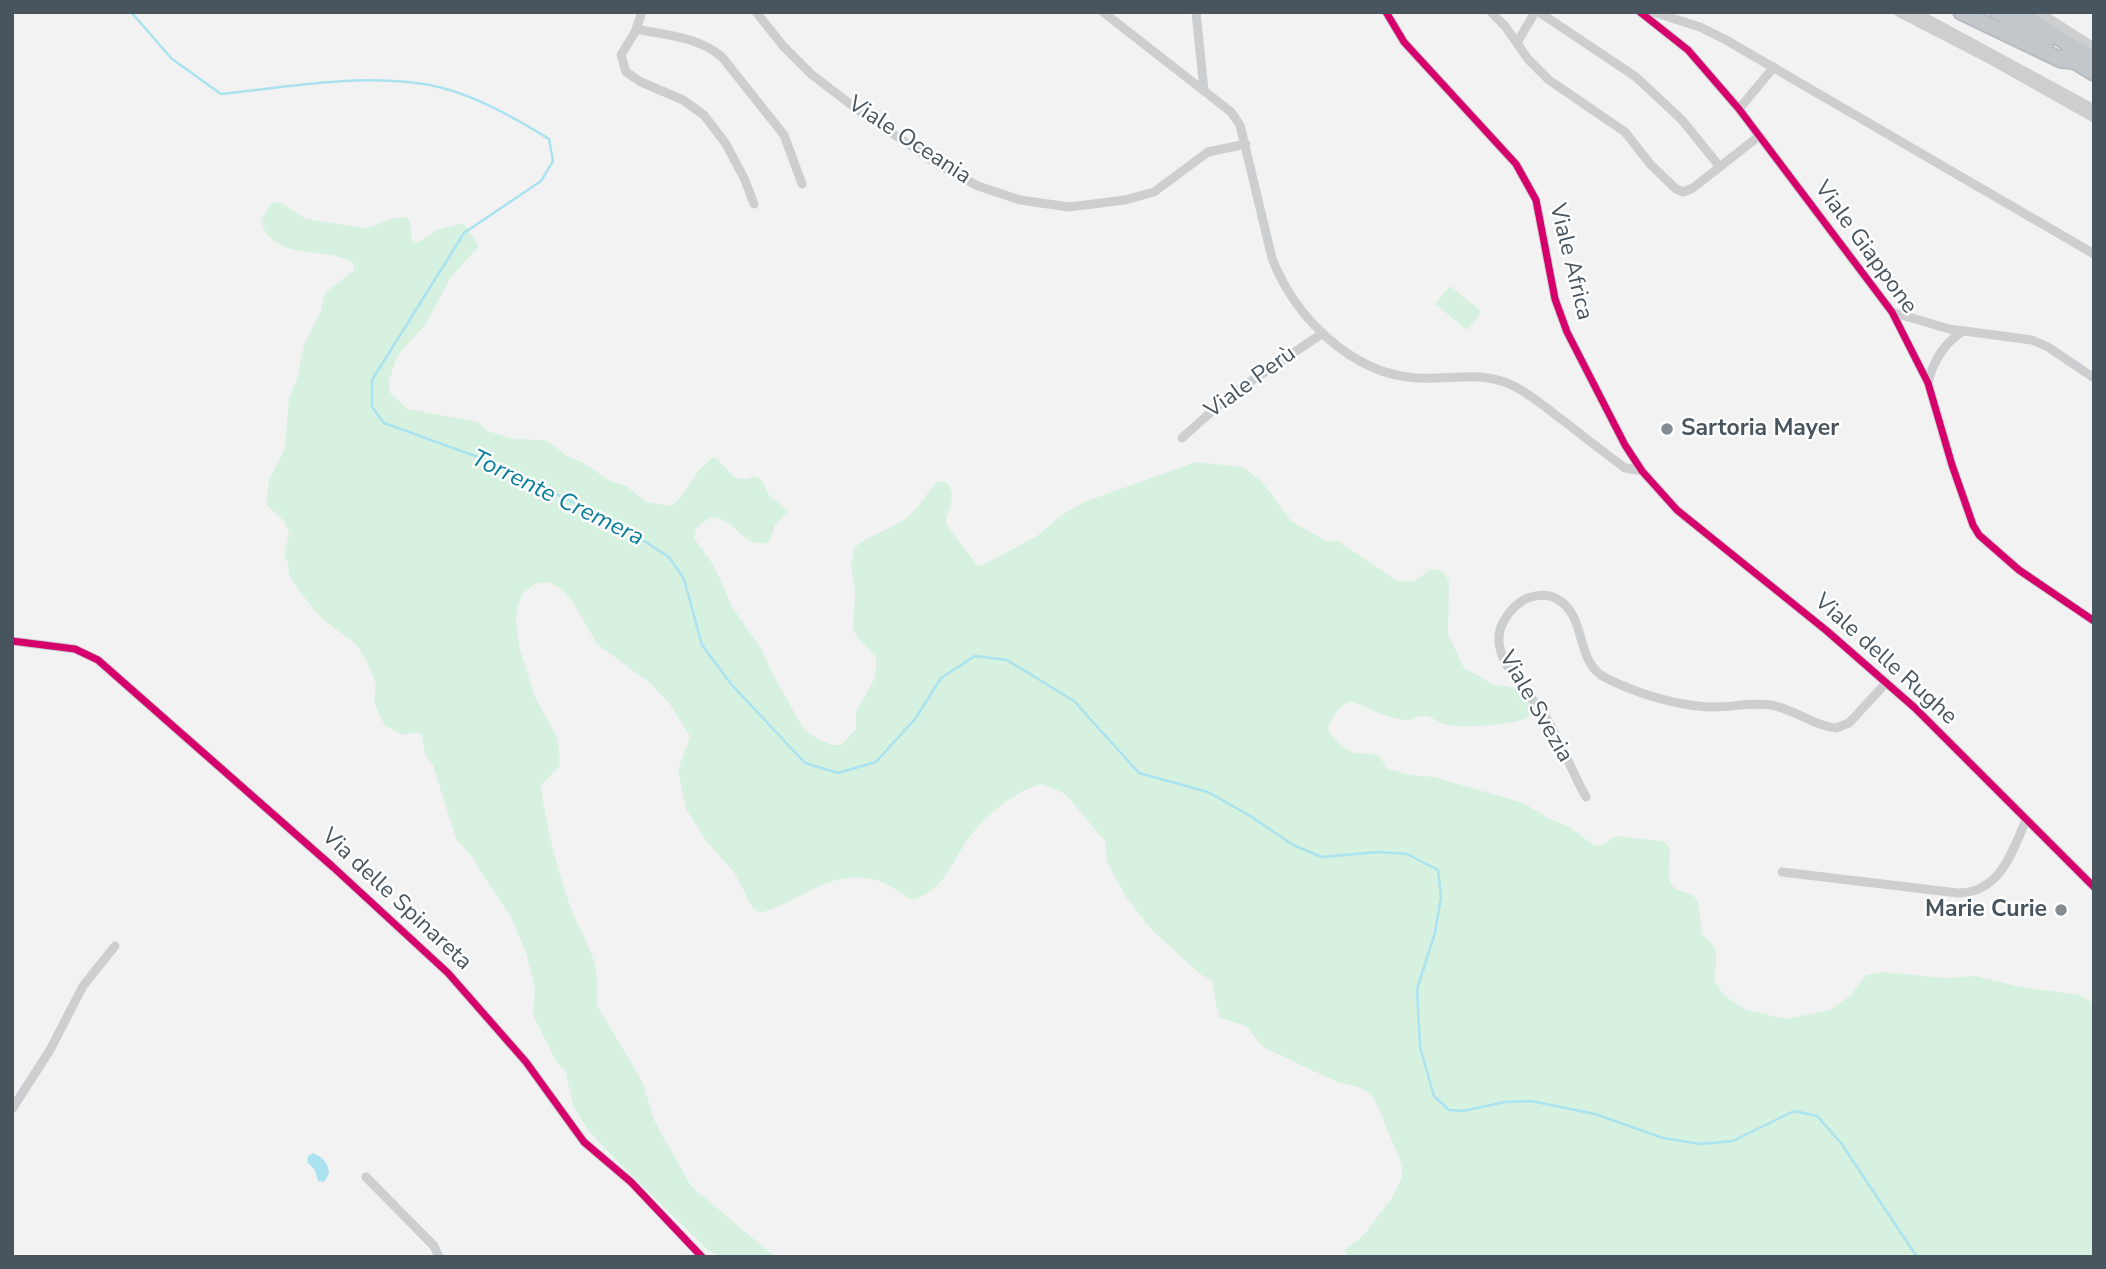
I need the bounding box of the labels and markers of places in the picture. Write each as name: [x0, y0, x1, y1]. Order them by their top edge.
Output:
place label: Sartoria Mayer: [1681, 415, 1839, 443]
marker: Sartoria Mayer: [1659, 421, 1675, 437]
place label: Marie Curie: [1925, 896, 2047, 924]
marker: Marie Curie: [2053, 902, 2069, 918]

